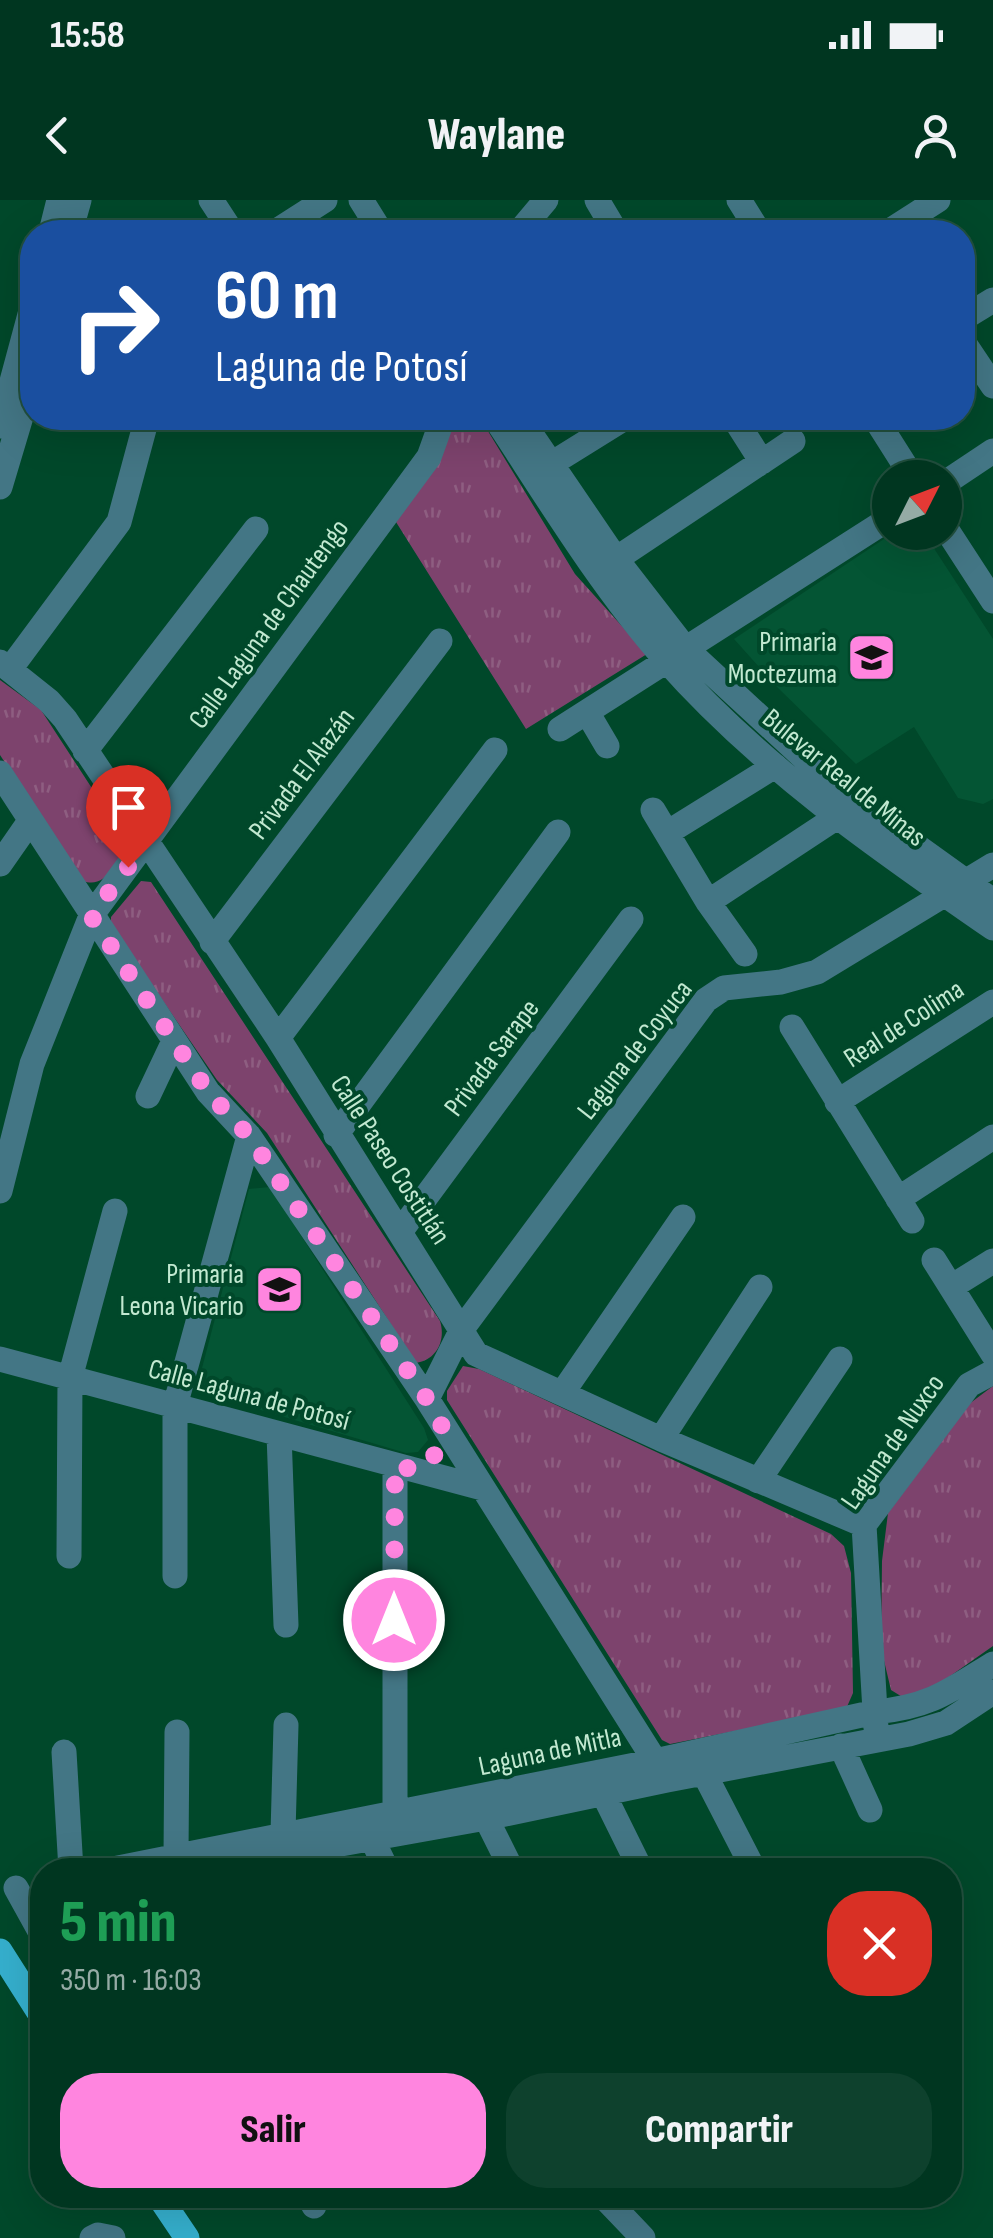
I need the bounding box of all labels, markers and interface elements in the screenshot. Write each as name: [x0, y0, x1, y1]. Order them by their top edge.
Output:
text: 15:58: [50, 13, 125, 58]
icon: back: [30, 108, 85, 163]
text: Waylane: [428, 108, 565, 163]
icon: person: [908, 108, 963, 163]
text: 60 m: [215, 255, 339, 339]
icon: right: [50, 260, 180, 390]
text: Laguna de Potosí: [215, 340, 468, 395]
north arrow: [872, 460, 962, 550]
map controls: [872, 460, 962, 550]
street label: Calle Laguna de Chautengo: [182, 513, 356, 735]
place label: Primaria Moctezuma: [728, 626, 837, 691]
school or university icon: Primaria Moctezuma: [846, 632, 898, 684]
street label: Privada El Alazán: [242, 702, 362, 846]
street label: Bulevar Real de Minas: [756, 702, 932, 854]
pin: [86, 765, 171, 868]
icon: arrive: [101, 780, 156, 835]
street label: Real de Colima: [838, 973, 970, 1075]
street label: Laguna de Coyuca: [570, 974, 700, 1126]
street label: Privada Sarape: [438, 993, 546, 1123]
street label: Calle Paseo Costitlán: [323, 1069, 457, 1251]
place label: Primaria Leona Vicario: [120, 1258, 244, 1323]
school or university icon: Primaria Leona Vicario: [253, 1264, 305, 1316]
street label: Calle Laguna de Potosí: [145, 1352, 354, 1438]
street label: Laguna de Nuxco: [834, 1368, 952, 1516]
position arrow: [342, 1568, 446, 1672]
street label: Laguna de Mitla: [476, 1721, 624, 1783]
text: 5 min: [60, 1887, 177, 1959]
button: close: [827, 1891, 932, 1996]
text: 350 m · 16:03: [60, 1961, 202, 2000]
button: Salir: [60, 2073, 486, 2188]
button: Compartir: [506, 2073, 932, 2188]

